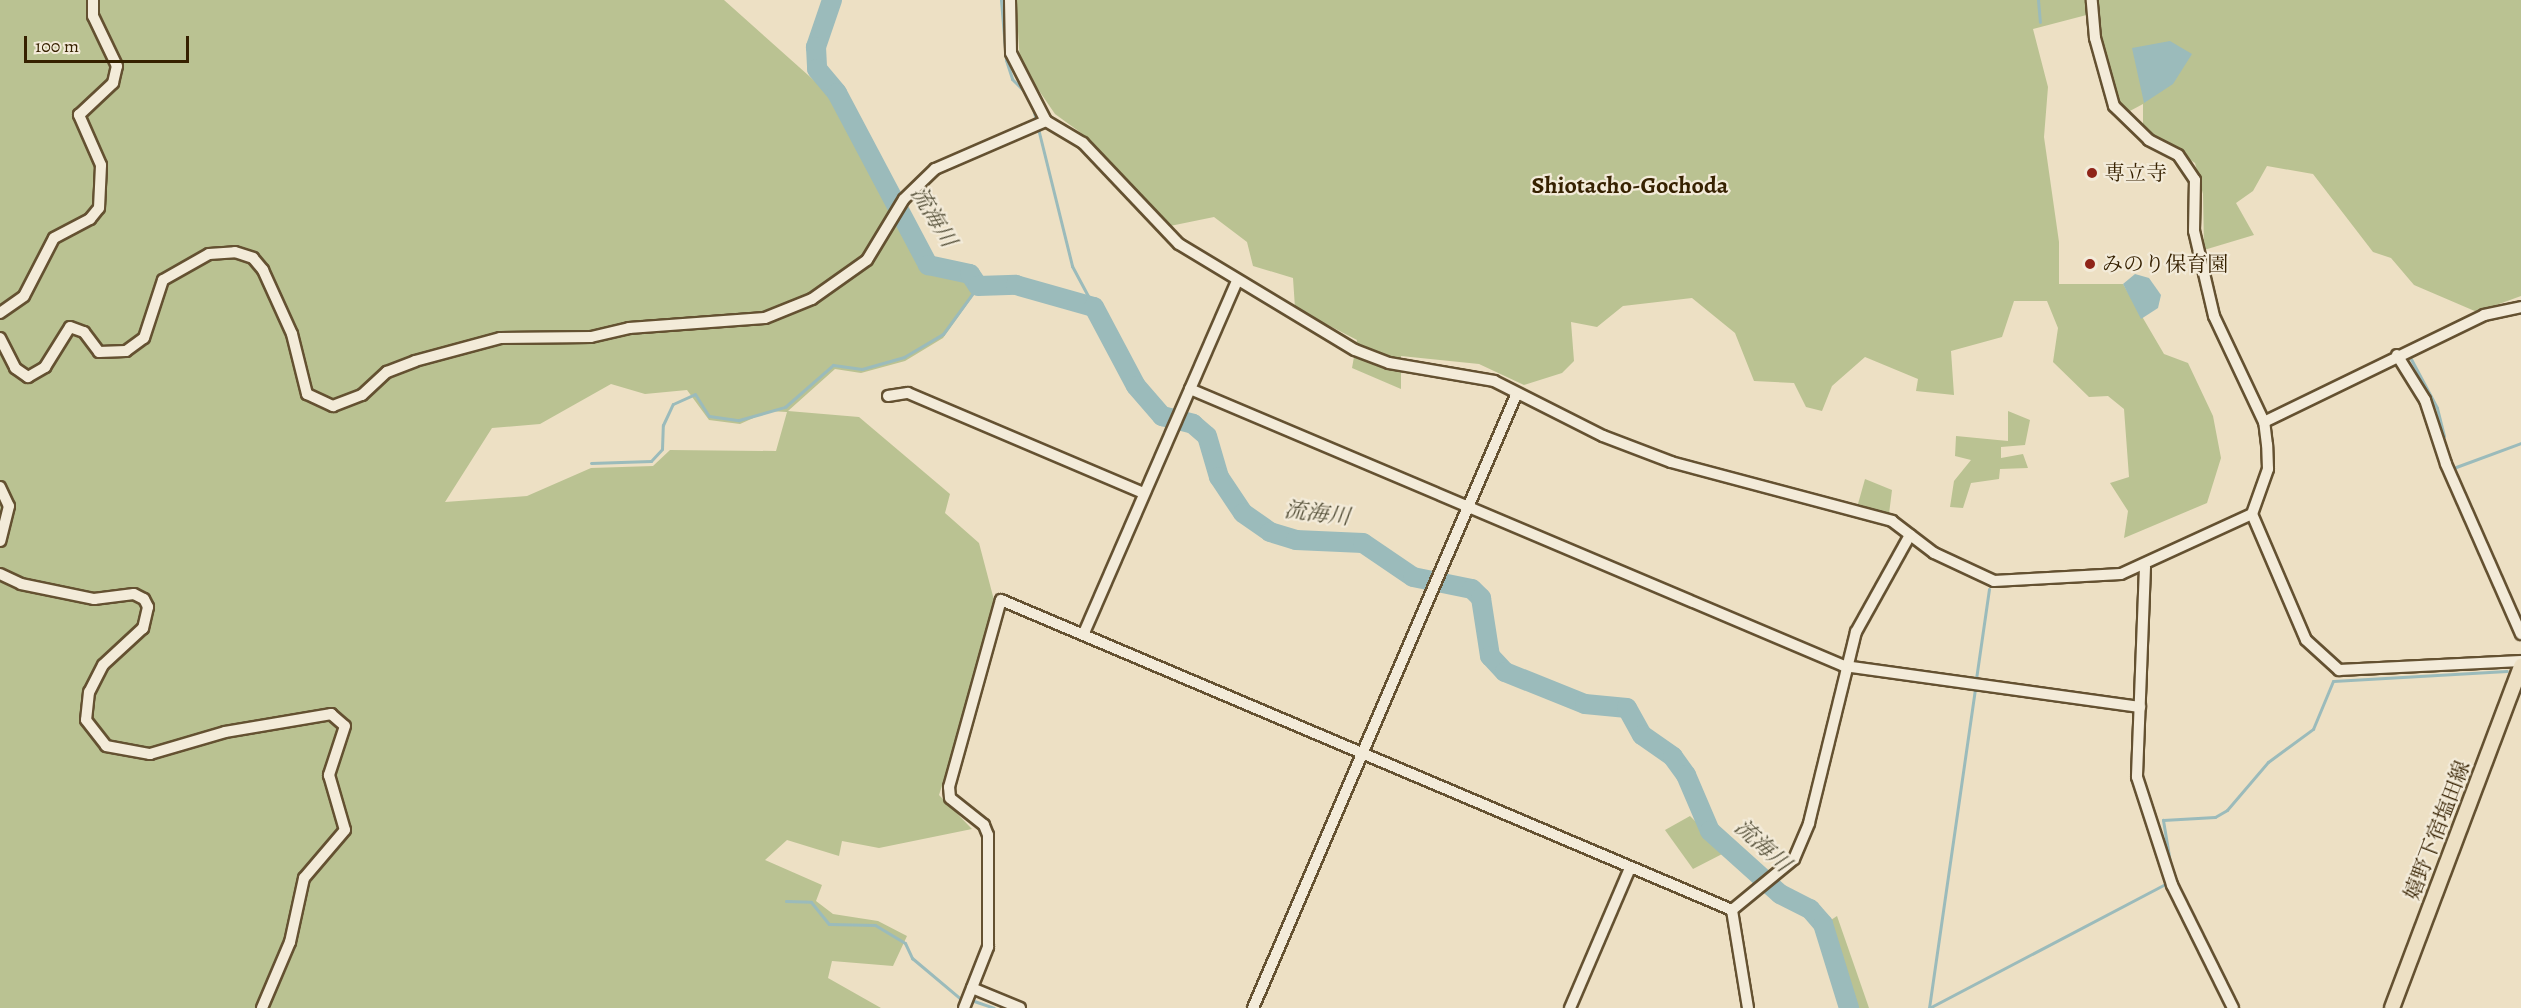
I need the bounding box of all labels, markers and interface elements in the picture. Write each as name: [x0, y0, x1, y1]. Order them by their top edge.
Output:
scale bar: [27, 24, 192, 62]
text: 100 m: [35, 34, 79, 58]
place label: 専立寺: [2104, 160, 2167, 186]
marker: 専立寺: [2085, 166, 2099, 180]
district label: Shiotacho-Gochoda: [1532, 172, 1728, 200]
water label: 流海川: [905, 182, 961, 252]
place label: みのり保育園: [2102, 251, 2228, 277]
marker: みのり保育園: [2083, 257, 2097, 271]
water label: 流海川: [1283, 497, 1351, 531]
street label: 嬉野下宿塩田線: [2399, 757, 2475, 903]
water label: 流海川: [1729, 814, 1795, 878]

